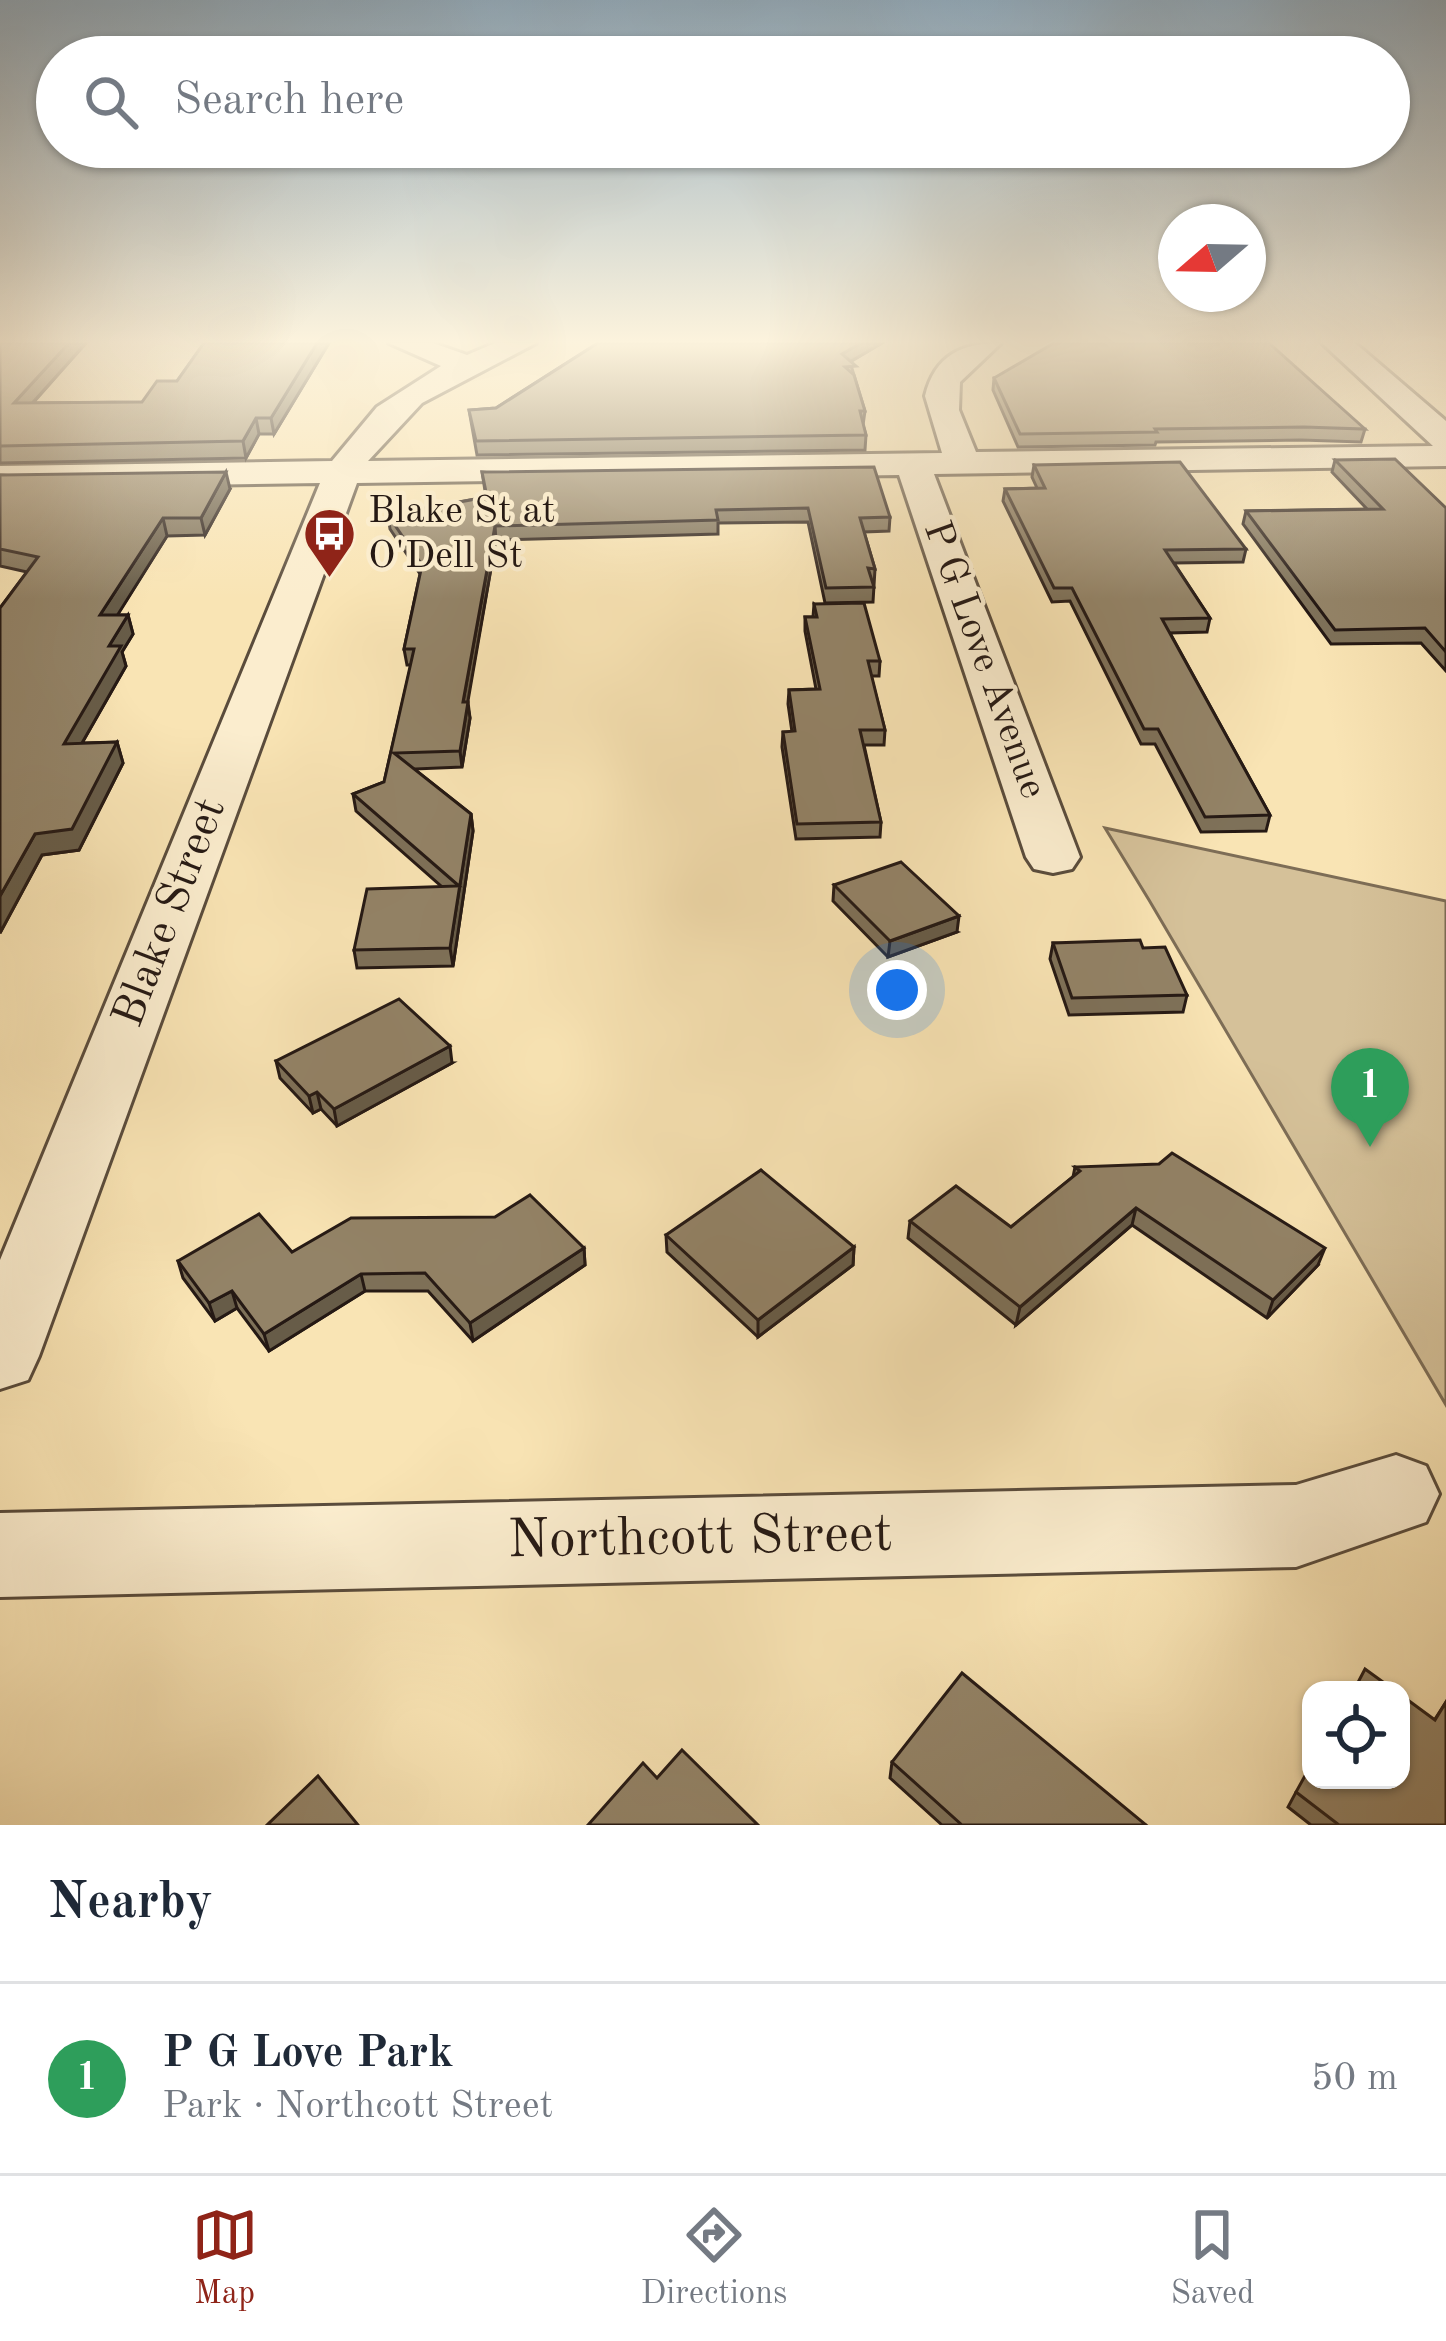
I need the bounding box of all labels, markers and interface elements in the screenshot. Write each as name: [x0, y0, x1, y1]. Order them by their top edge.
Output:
search box: [36, 36, 1410, 168]
icon: search: [78, 69, 144, 135]
text: Search here: [174, 79, 404, 124]
north arrow: [1158, 204, 1266, 312]
place label: Blake St at O'Dell St: [368, 492, 556, 576]
bus stop icon: Blake St at O'Dell St: [301, 505, 357, 579]
street label: P G Love Avenue: [916, 516, 1052, 804]
street label: Blake Street: [107, 792, 235, 1034]
your location: [867, 960, 927, 1020]
pin: 1: [1331, 1048, 1409, 1147]
street label: Northcott Street: [507, 1509, 893, 1569]
map controls: [1302, 1681, 1410, 1789]
button: locate: [1302, 1681, 1410, 1789]
text: Nearby: [48, 1878, 213, 1929]
text: P G Love Park: [162, 2032, 454, 2077]
text: 1: [76, 2059, 98, 2098]
text: 50 m: [1311, 2059, 1398, 2098]
text: Park · Northcott Street: [162, 2087, 553, 2126]
tab: Map: [192, 2202, 258, 2315]
tab: Directions: [641, 2202, 787, 2315]
tab: Saved: [1170, 2202, 1254, 2315]

